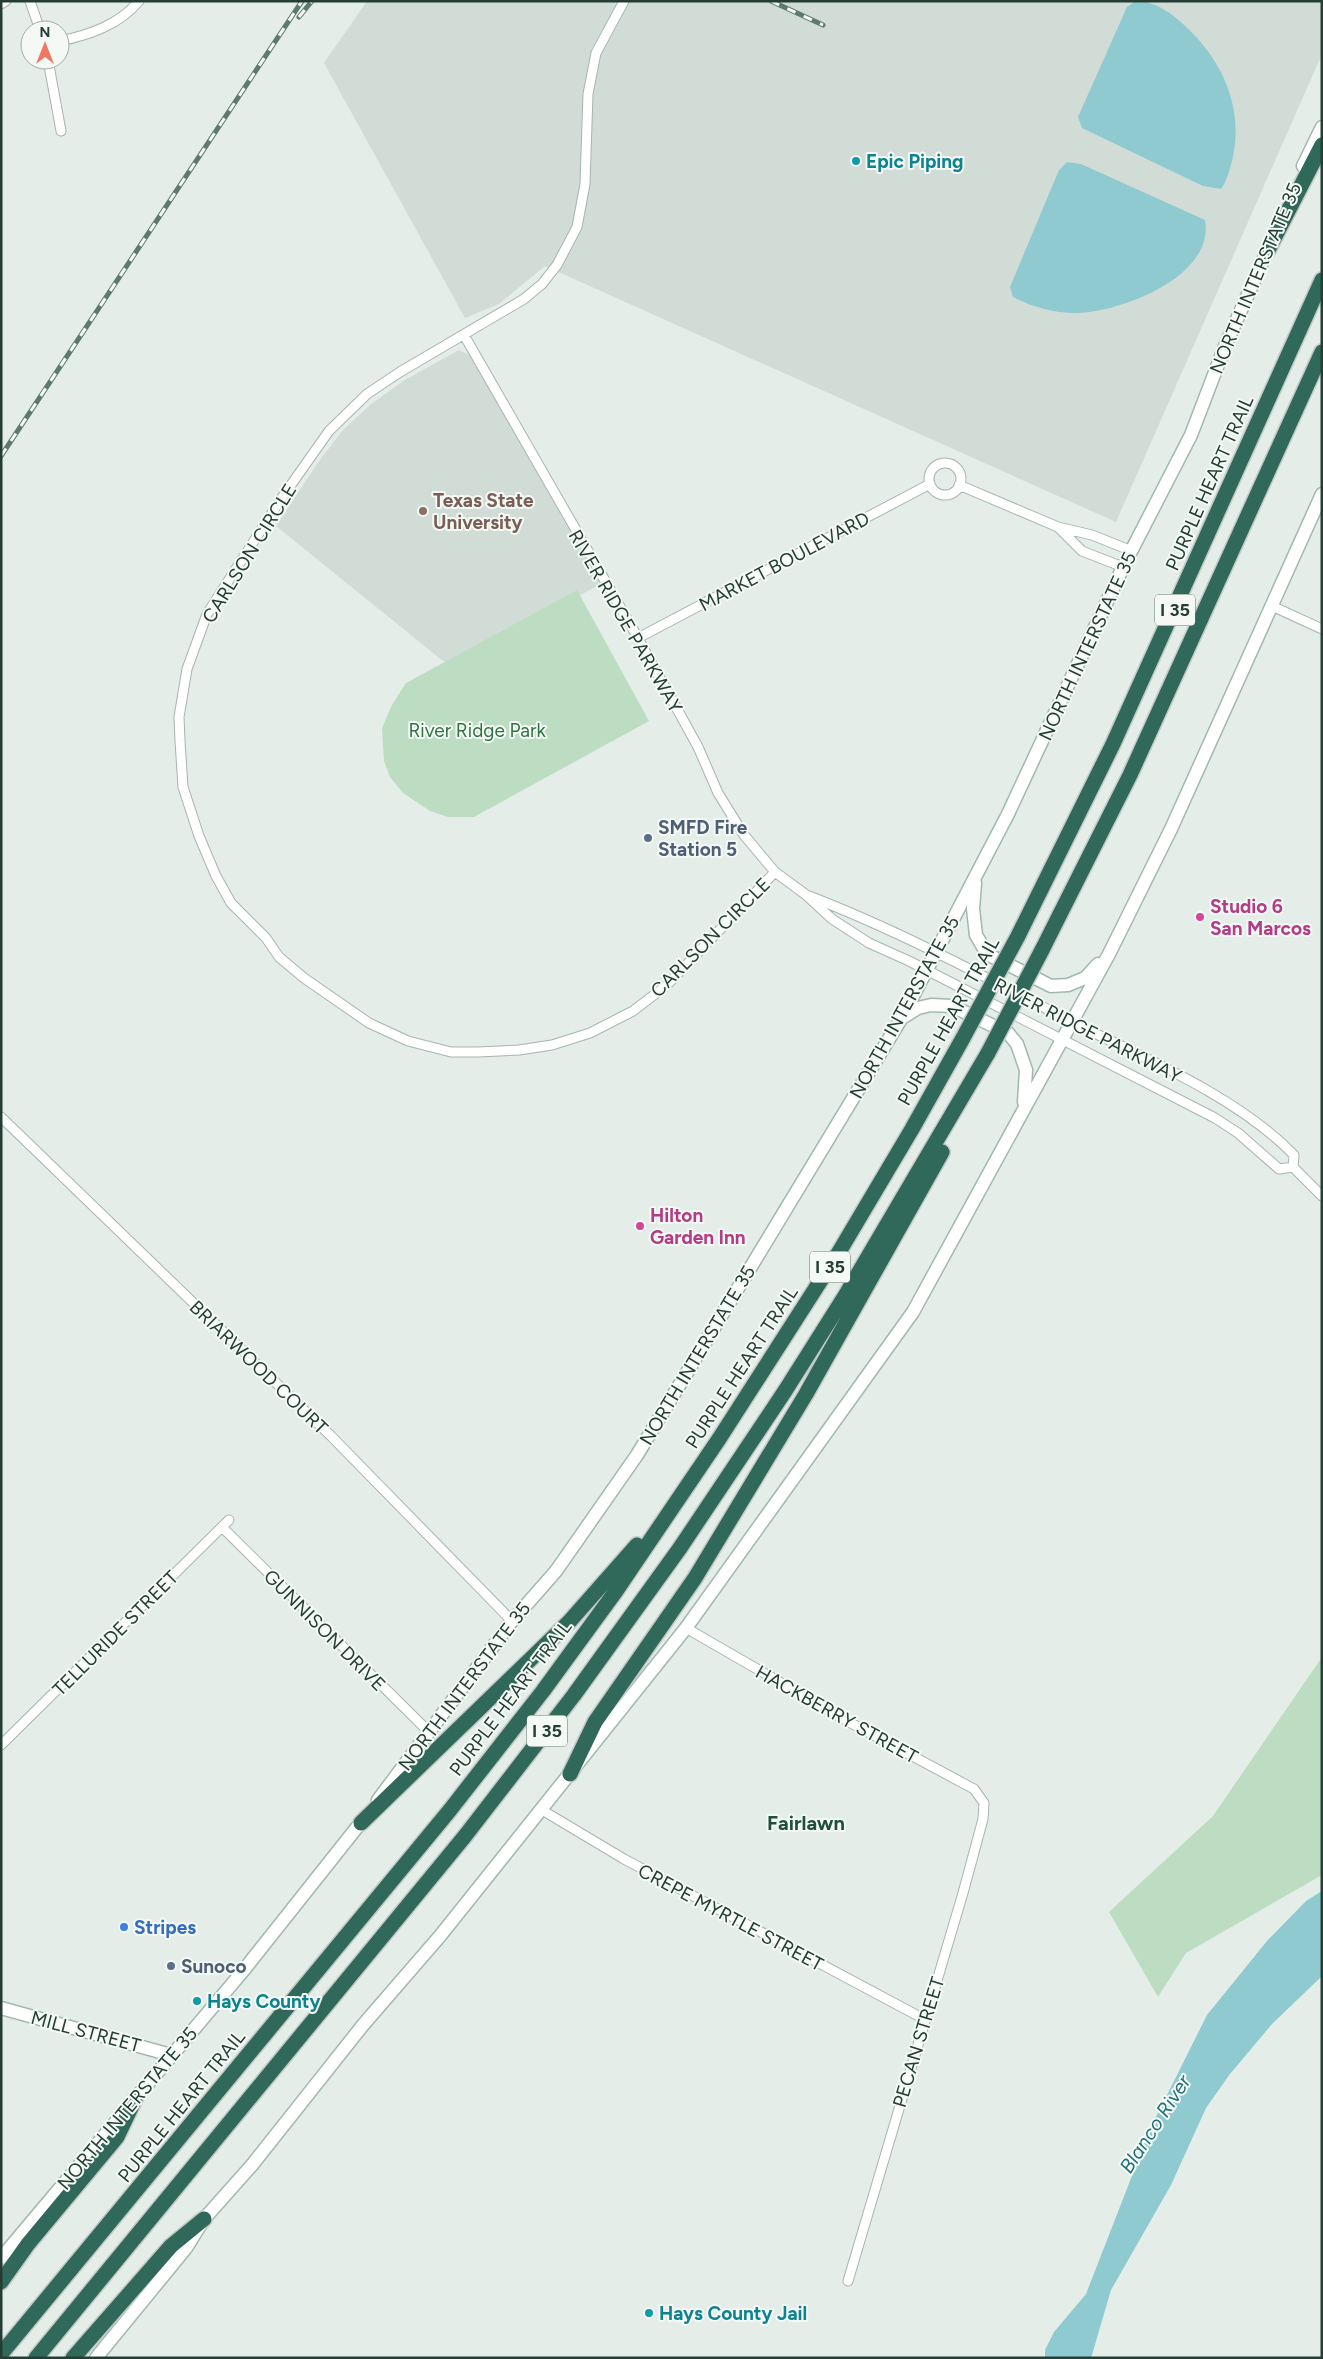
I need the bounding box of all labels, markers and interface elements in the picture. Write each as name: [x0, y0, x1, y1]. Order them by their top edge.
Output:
north arrow: [20, 20, 70, 70]
text: N: [40, 24, 50, 41]
place label: Epic Piping: [866, 150, 964, 173]
marker: Epic Piping: [850, 155, 862, 167]
street label: NORTH INTERSTATE 35: [1205, 179, 1306, 377]
street label: PURPLE HEART TRAIL: [1161, 392, 1258, 574]
street label: CARLSON CIRCLE: [197, 479, 301, 627]
place label: Texas State University: [433, 489, 534, 534]
marker: Texas State University: [417, 505, 429, 517]
street label: MARKET BOULEVARD: [695, 507, 873, 616]
street label: RIVER RIDGE PARKWAY: [564, 526, 688, 717]
street label: NORTH INTERSTATE 35: [1034, 548, 1141, 744]
road number: I 35: [1155, 594, 1195, 626]
park label: River Ridge Park: [408, 719, 546, 742]
place label: SMFD Fire Station 5: [658, 816, 748, 861]
marker: SMFD Fire Station 5: [642, 832, 654, 844]
street label: CARLSON CIRCLE: [646, 873, 775, 1002]
place label: Studio 6 San Marcos: [1210, 895, 1311, 940]
marker: Studio 6 San Marcos: [1194, 911, 1206, 923]
street label: NORTH INTERSTATE 35: [845, 912, 964, 1103]
street label: PURPLE HEART TRAIL: [893, 933, 1004, 1109]
street label: RIVER RIDGE PARKWAY: [990, 973, 1186, 1088]
place label: Hilton Garden Inn: [650, 1204, 746, 1249]
marker: Hilton Garden Inn: [634, 1220, 646, 1232]
road number: I 35: [810, 1252, 850, 1282]
street label: NORTH INTERSTATE 35: [635, 1261, 760, 1449]
street label: PURPLE HEART TRAIL: [680, 1282, 803, 1453]
street label: BRIARWOOD COURT: [185, 1295, 333, 1440]
street label: TELLURIDE STREET: [48, 1565, 183, 1701]
street label: GUNNISON DRIVE: [259, 1565, 390, 1696]
street label: NORTH INTERSTATE 35: [393, 1597, 535, 1775]
street label: PURPLE HEART TRAIL: [444, 1616, 576, 1781]
street label: HACKBERRY STREET: [752, 1660, 922, 1769]
road number: I 35: [527, 1715, 567, 1746]
district label: Fairlawn: [767, 1811, 845, 1835]
street label: CREPE MYRTLE STREET: [634, 1859, 828, 1976]
place label: Stripes: [134, 1916, 196, 1939]
marker: Stripes: [118, 1921, 130, 1933]
place label: Sunoco: [181, 1955, 247, 1978]
marker: Sunoco: [165, 1960, 177, 1972]
street label: PECAN STREET: [888, 1974, 949, 2110]
place label: Hays County: [207, 1990, 320, 2013]
marker: Hays County: [191, 1995, 203, 2007]
street label: MILL STREET: [28, 2006, 144, 2057]
street label: NORTH INTERSTATE 35: [53, 2022, 202, 2194]
street label: PURPLE HEART TRAIL: [113, 2026, 250, 2187]
water label: Blanco River: [1114, 2069, 1196, 2178]
place label: Hays County Jail: [659, 2302, 807, 2325]
marker: Hays County Jail: [643, 2307, 655, 2319]

